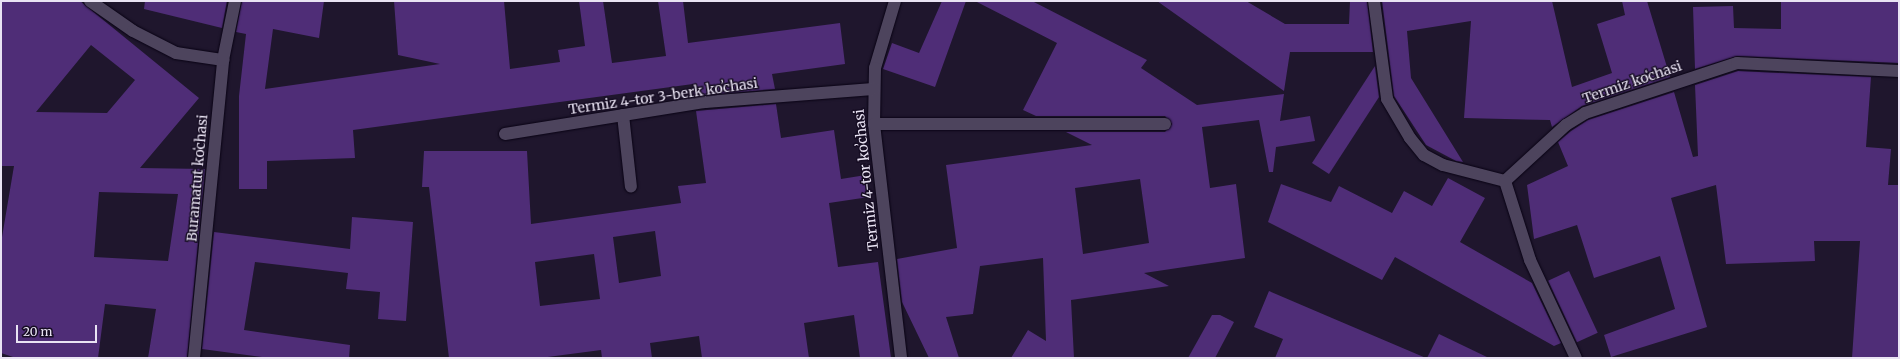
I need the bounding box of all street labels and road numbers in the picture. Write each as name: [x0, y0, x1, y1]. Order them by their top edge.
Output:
street label: Termiz koʻchasi: [1580, 57, 1684, 107]
street label: Termiz 4-tor 3-berk koʼchasi: [567, 74, 759, 118]
street label: Termiz 4-tor koʼchasi: [850, 108, 882, 252]
street label: Buramatut koʻchasi: [183, 114, 211, 242]

